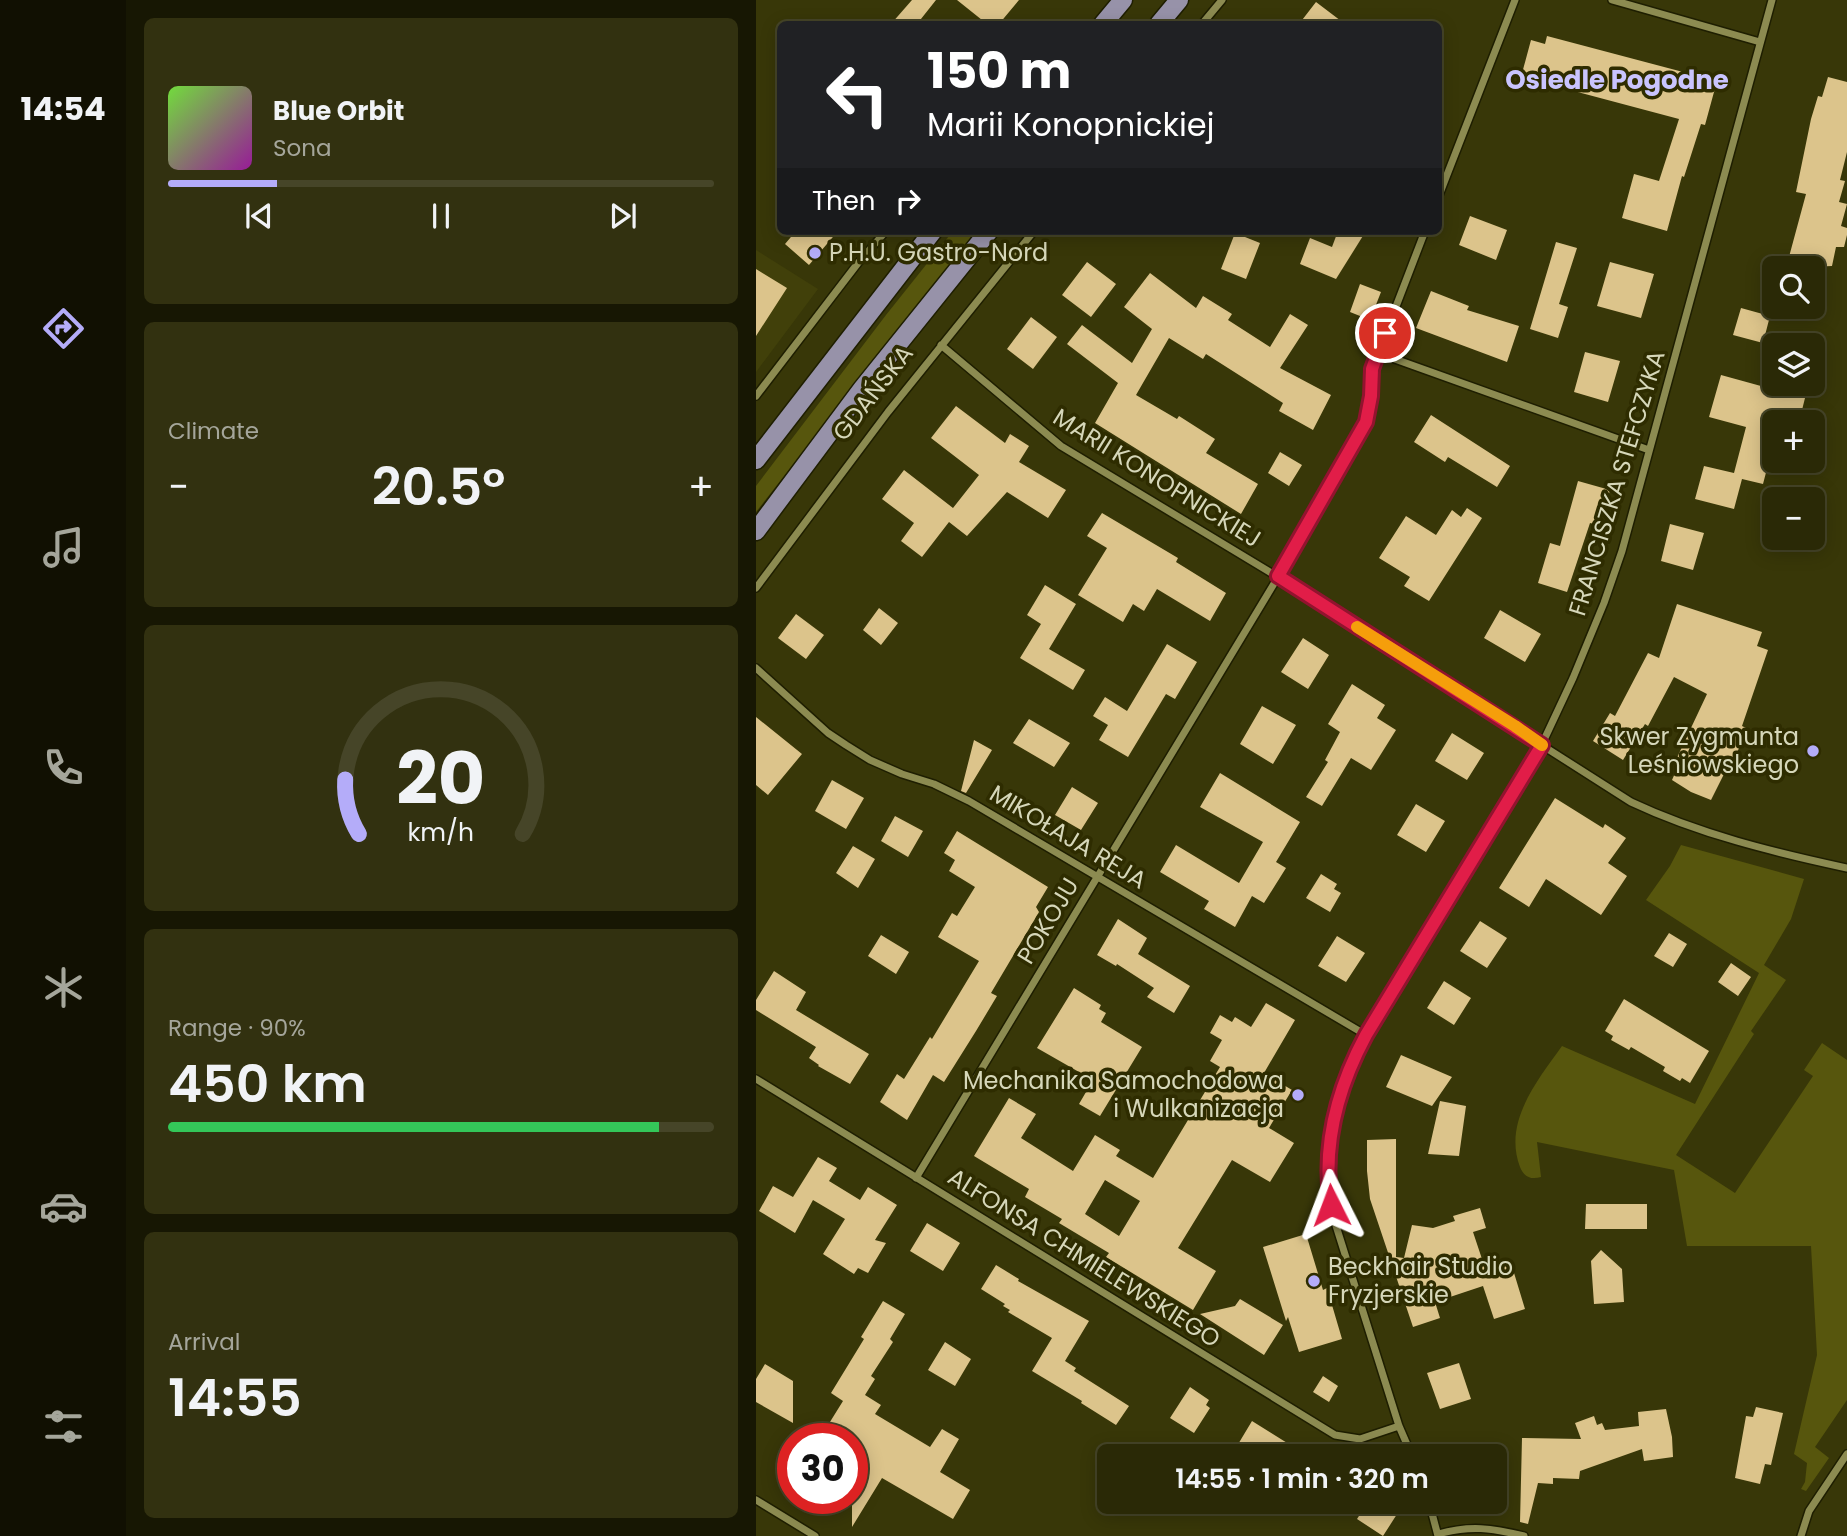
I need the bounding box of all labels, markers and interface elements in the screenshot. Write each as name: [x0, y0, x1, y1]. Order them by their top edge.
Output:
text: 150 m: [927, 37, 1072, 105]
icon: left: [812, 49, 903, 140]
district label: Osiedle Pogodne: [1505, 62, 1729, 98]
text: 14:54: [20, 86, 106, 131]
text: Blue Orbit: [273, 93, 404, 129]
text: Marii Konopnickiej: [927, 102, 1215, 147]
text: Sona: [273, 132, 332, 164]
icon: right: [889, 182, 927, 220]
text: Then: [812, 183, 875, 219]
icon: previous: [240, 197, 278, 235]
icon: pause: [422, 197, 460, 235]
icon: next: [604, 197, 642, 235]
place label: P.H.U. Gastro-Nord: [829, 236, 1048, 269]
marker: P.H.U. Gastro-Nord: [807, 245, 823, 261]
map controls: [1762, 256, 1825, 550]
button: search: [1762, 256, 1825, 319]
pin: [1355, 303, 1415, 363]
icon: directions: [39, 304, 88, 353]
icon: arrive: [1366, 314, 1404, 352]
button: layers: [1762, 333, 1825, 396]
street label: GDAŃSKA: [825, 338, 920, 448]
street label: FRANCISZKA STEFCZYKA: [1560, 346, 1673, 620]
street label: MARII KONOPNICKIEJ: [1047, 400, 1267, 555]
button: +: [1762, 410, 1825, 473]
text: Climate: [168, 415, 259, 447]
text: 20.5°: [372, 450, 505, 523]
text: −: [168, 460, 189, 513]
text: +: [688, 460, 714, 513]
button: −: [1762, 487, 1825, 550]
icon: music: [39, 523, 88, 572]
place label: Skwer Zygmunta Leśniowskiego: [1600, 720, 1799, 781]
text: 20: [396, 728, 486, 829]
icon: phone: [39, 743, 88, 792]
marker: Skwer Zygmunta Leśniowskiego: [1805, 743, 1821, 759]
street label: MIKOŁAJA REJA: [984, 777, 1153, 896]
text: km/h: [408, 815, 474, 850]
street label: POKOJU: [1009, 872, 1086, 970]
icon: climate: [39, 963, 88, 1012]
text: Range · 90%: [168, 1012, 306, 1044]
text: 450 km: [168, 1047, 367, 1120]
place label: Mechanika Samochodowa i Wulkanizacja: [963, 1064, 1284, 1125]
marker: Mechanika Samochodowa i Wulkanizacja: [1290, 1087, 1306, 1103]
street label: ALFONSA CHMIELEWSKIEGO: [942, 1160, 1227, 1355]
position arrow: [1294, 1168, 1368, 1242]
icon: car: [39, 1182, 88, 1231]
place label: Beckhair Studio Fryzjerskie: [1328, 1250, 1513, 1311]
marker: Beckhair Studio Fryzjerskie: [1306, 1273, 1322, 1289]
text: Arrival: [168, 1326, 240, 1358]
text: 14:55: [168, 1361, 302, 1434]
icon: filters: [39, 1402, 88, 1451]
speed limit sign: 30: [777, 1423, 868, 1514]
text: 14:55 · 1 min · 320 m: [1175, 1461, 1429, 1497]

